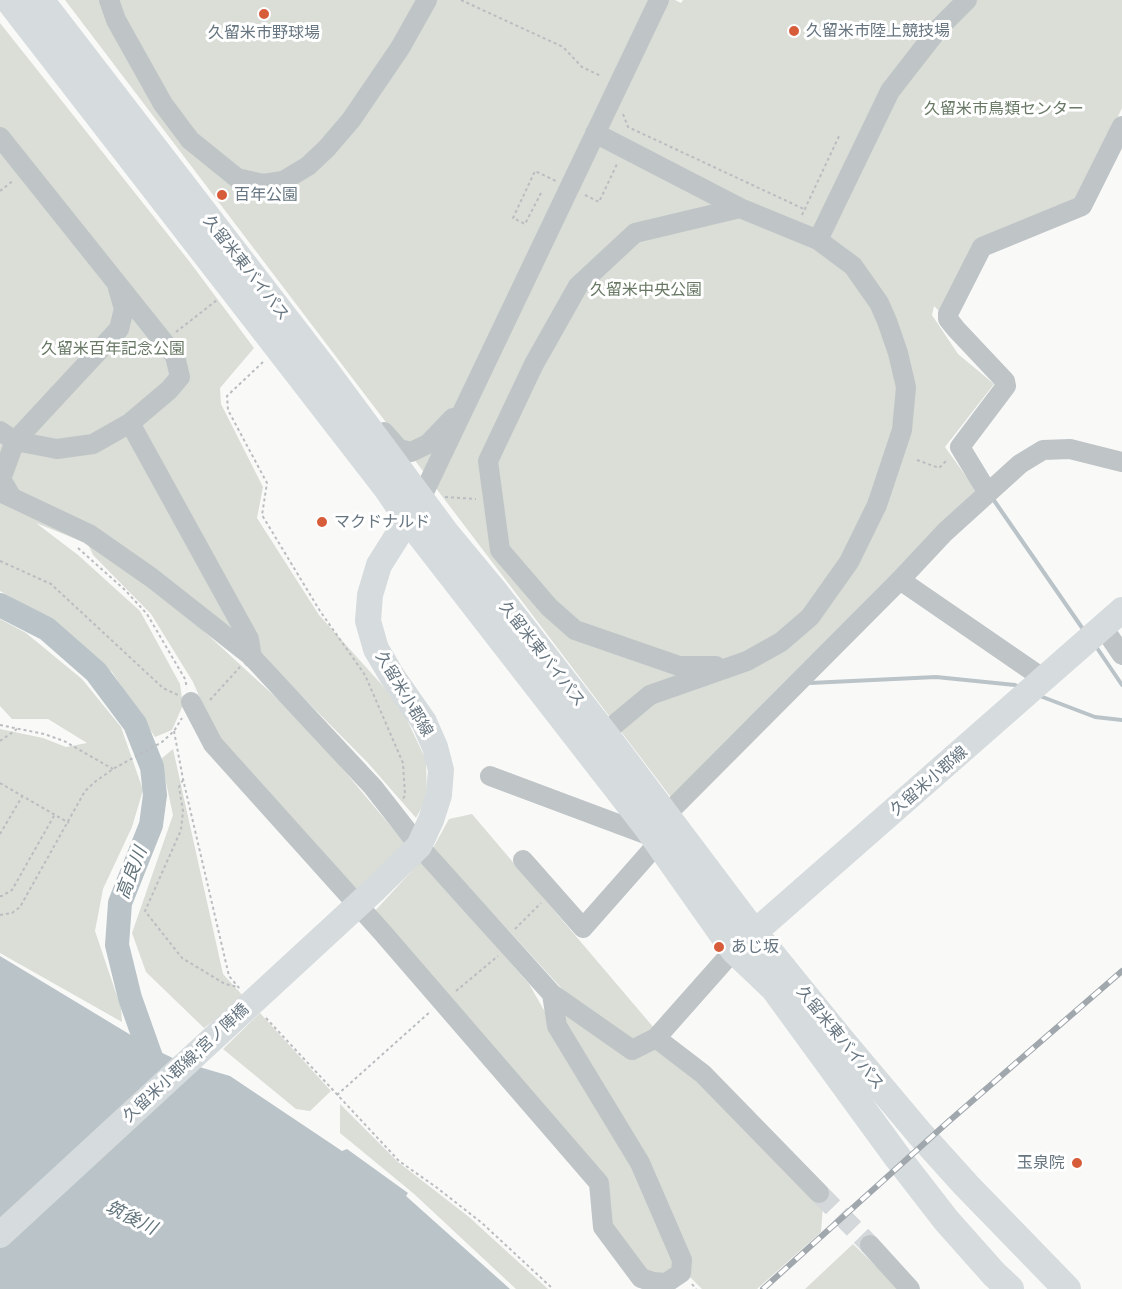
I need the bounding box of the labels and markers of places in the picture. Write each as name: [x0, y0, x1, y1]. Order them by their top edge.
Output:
marker: 久留米市野球場: [257, 7, 271, 21]
place label: 久留米市陸上競技場: [806, 21, 950, 41]
place label: 久留米市野球場: [208, 23, 320, 43]
marker: 久留米市陸上競技場: [787, 24, 801, 38]
place label: 百年公園: [234, 185, 298, 205]
marker: 百年公園: [215, 188, 229, 202]
place label: マクドナルド: [334, 512, 430, 532]
marker: マクドナルド: [315, 515, 329, 529]
place label: あじ坂: [731, 937, 779, 957]
marker: あじ坂: [712, 940, 726, 954]
place label: 玉泉院: [1017, 1153, 1065, 1173]
marker: 玉泉院: [1070, 1156, 1084, 1170]

